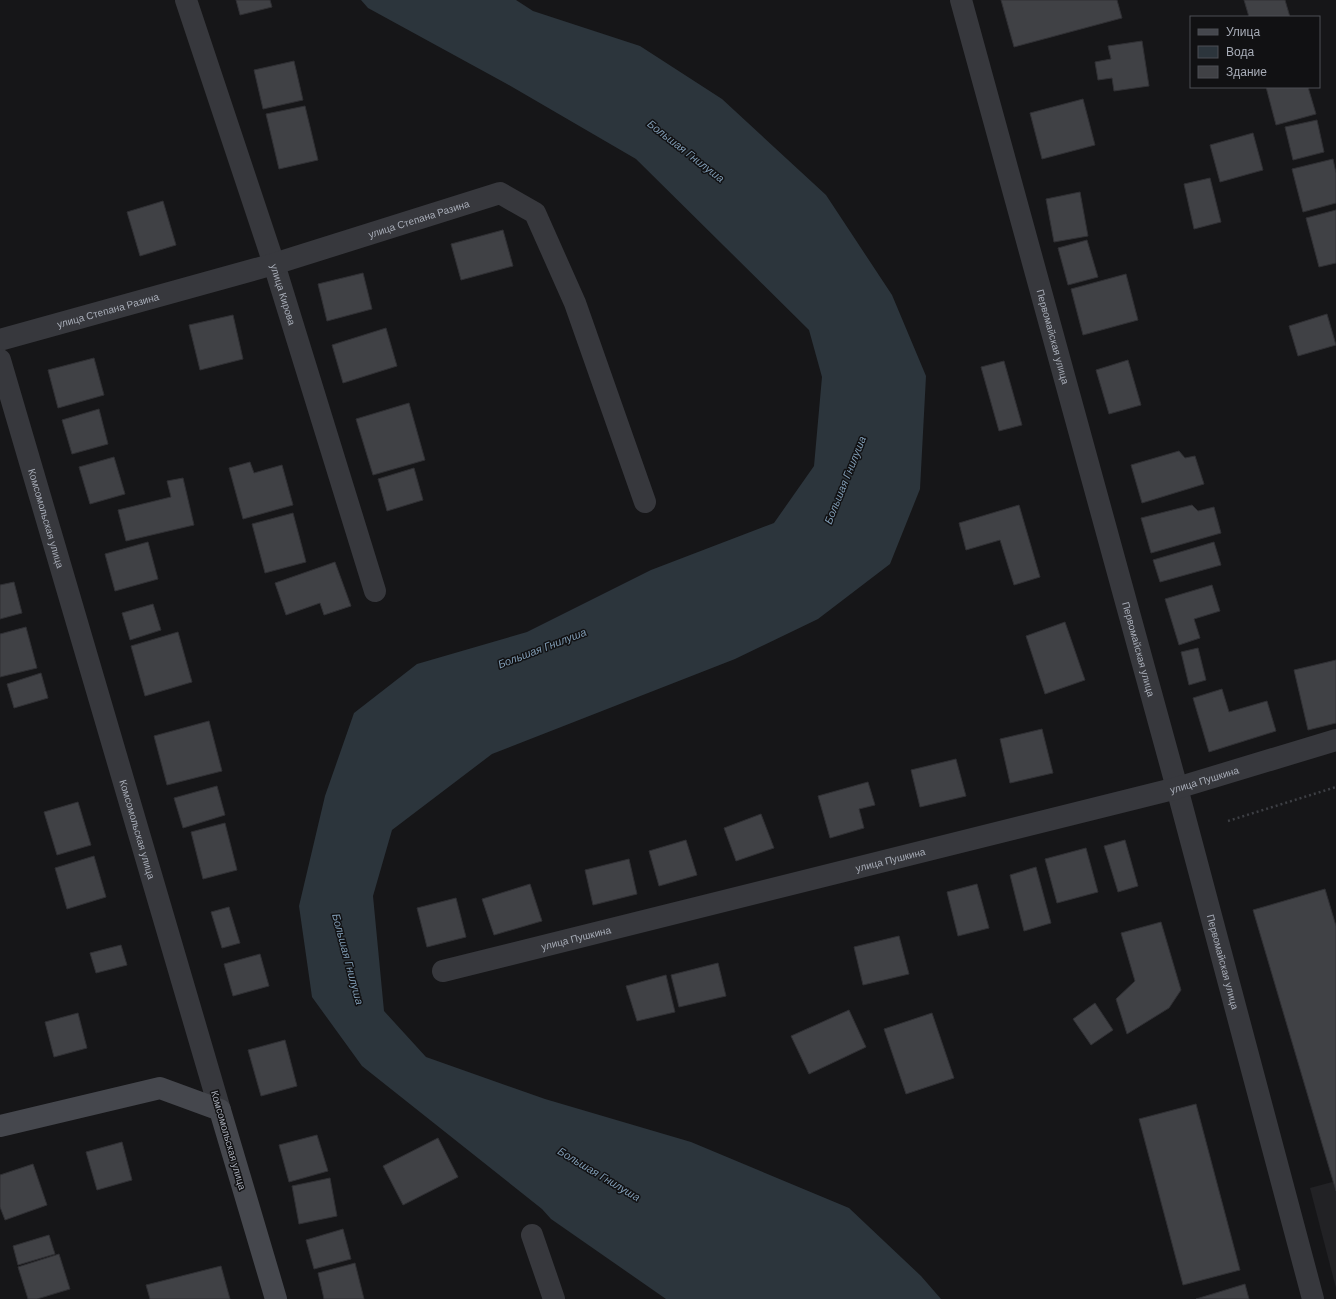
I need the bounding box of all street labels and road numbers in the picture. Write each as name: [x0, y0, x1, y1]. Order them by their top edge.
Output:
street label: улица Степана Разина: [367, 197, 471, 241]
street label: улица Кирова: [267, 262, 299, 327]
street label: Первомайская улица: [1034, 288, 1072, 386]
street label: улица Степана Разина: [56, 290, 161, 331]
street label: Комсомольская улица: [25, 467, 67, 570]
street label: Первомайская улица: [1119, 600, 1158, 699]
street label: улица Пушкина: [1169, 764, 1241, 797]
street label: Комсомольская улица: [116, 778, 158, 881]
street label: улица Пушкина: [854, 845, 927, 875]
street label: Первомайская улица: [1204, 913, 1242, 1011]
street label: улица Пушкина: [540, 923, 613, 953]
street label: Комсомольская улица: [208, 1089, 249, 1192]

